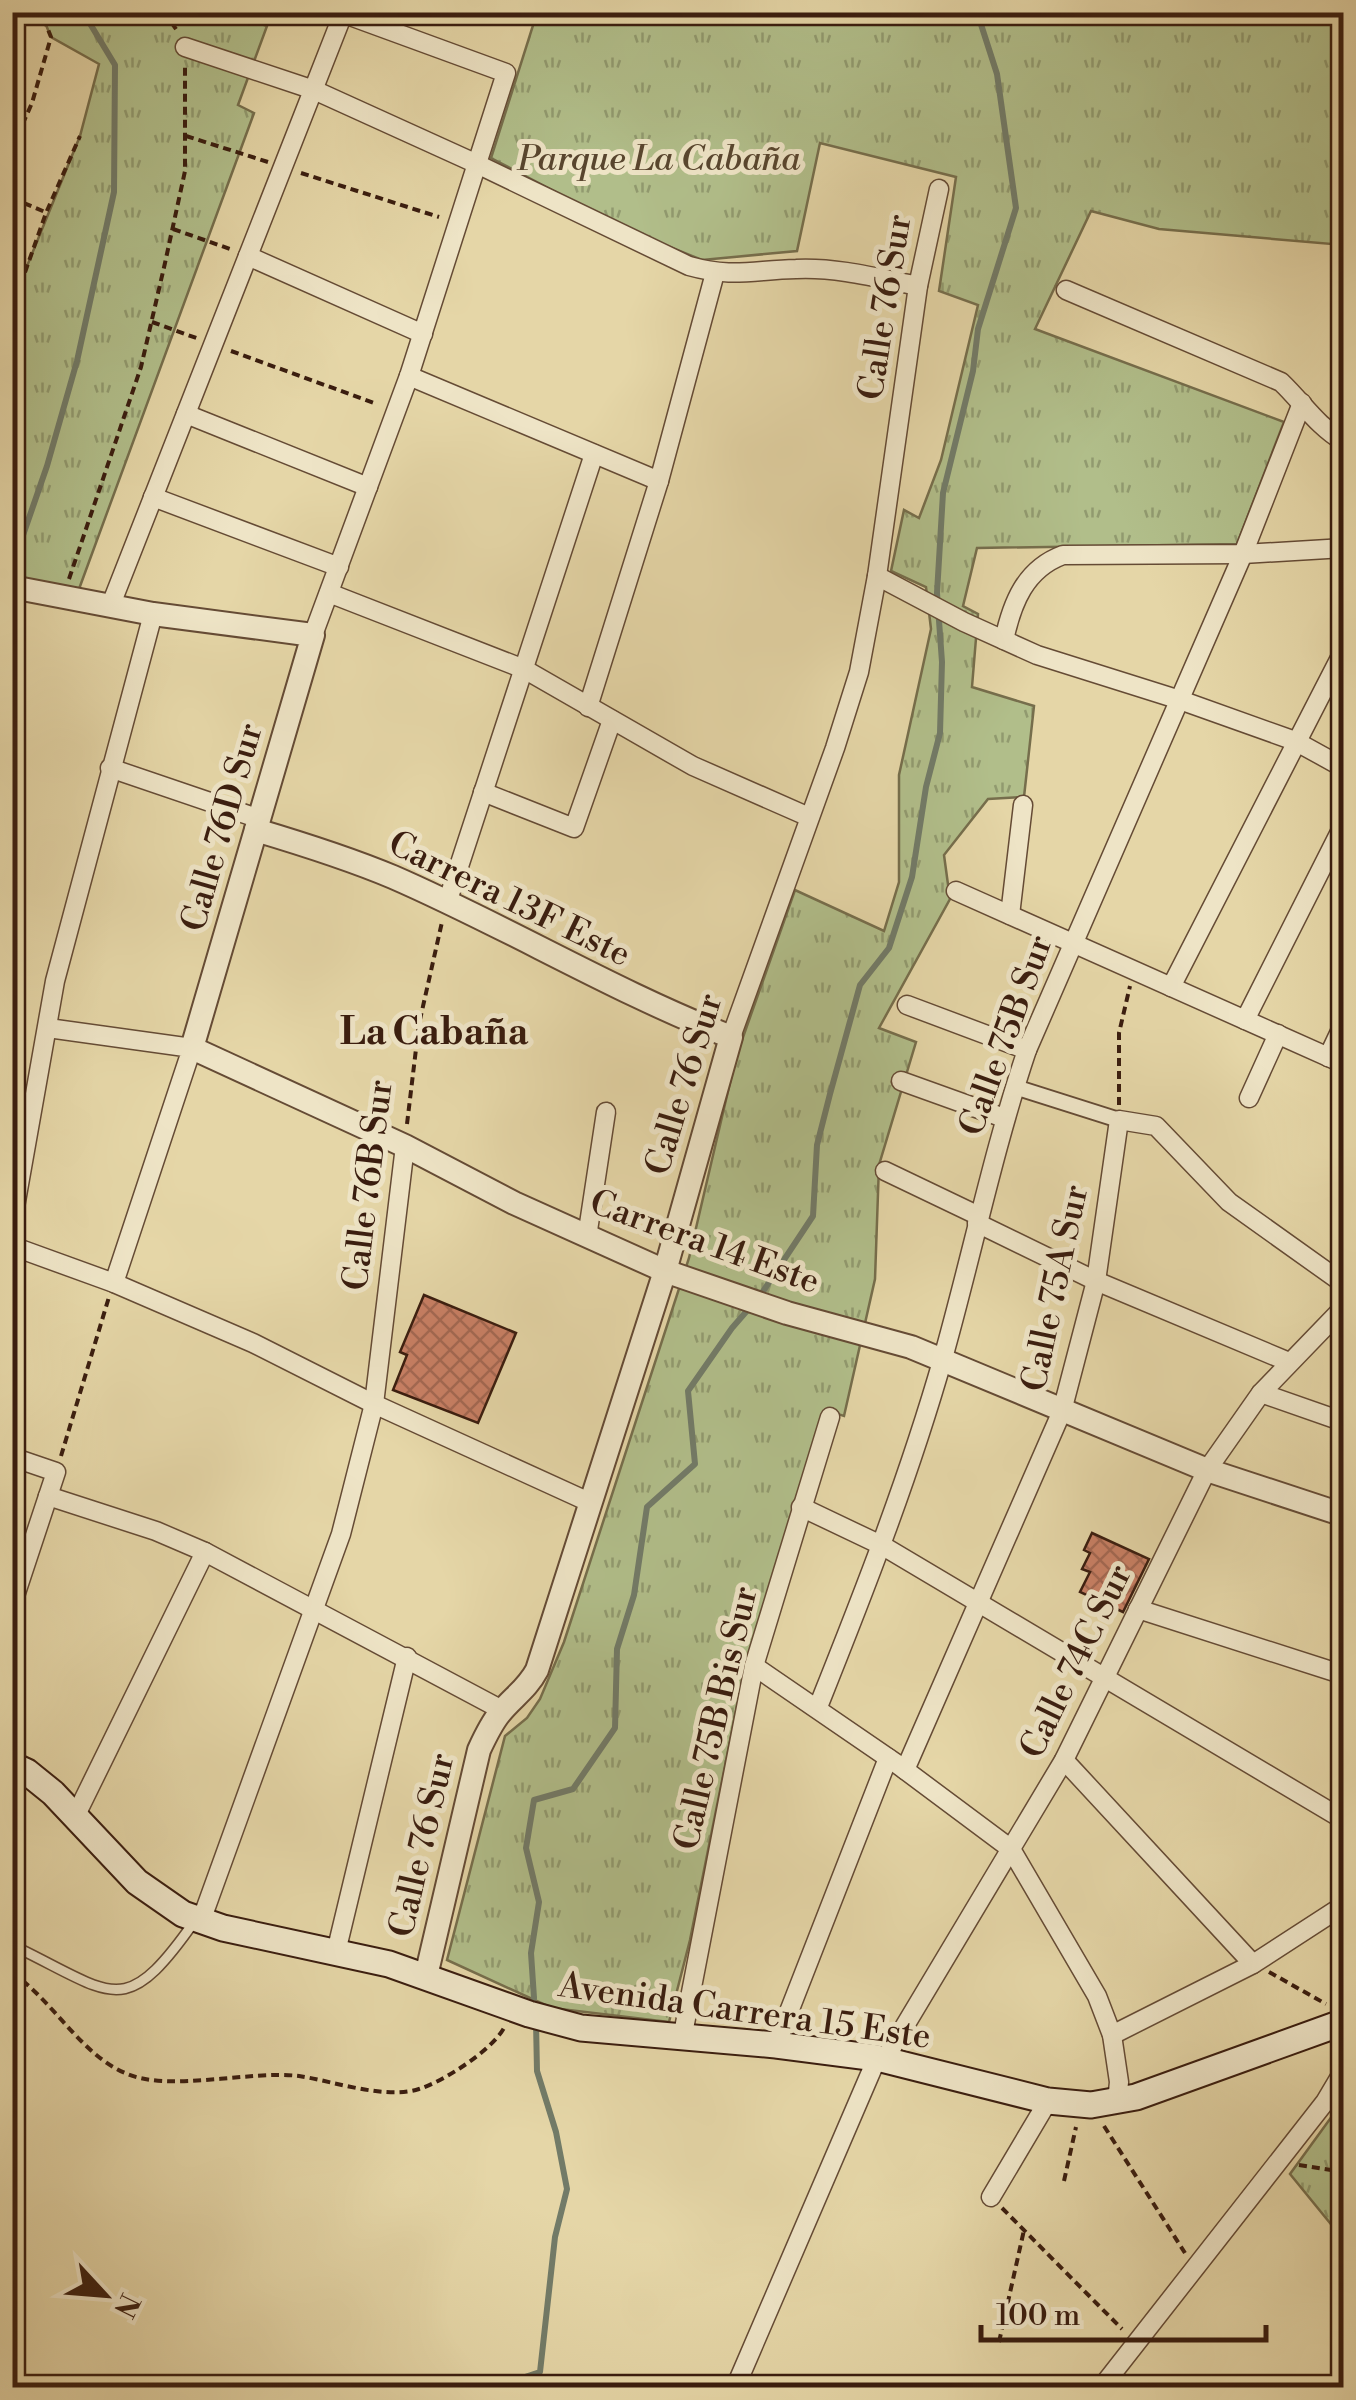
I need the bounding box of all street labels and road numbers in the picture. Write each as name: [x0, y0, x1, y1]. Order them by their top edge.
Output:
street label: Calle 76 Sur: [850, 211, 921, 403]
street label: Calle 76D Sur: [172, 718, 273, 937]
street label: Carrera 13F Este: [381, 822, 638, 977]
street label: Calle 75B Sur: [950, 929, 1063, 1142]
street label: Calle 76 Sur: [636, 989, 732, 1180]
street label: Calle 76B Sur: [334, 1077, 403, 1293]
street label: Carrera 14 Este: [584, 1181, 825, 1304]
street label: Calle 75A Sur: [1013, 1181, 1098, 1395]
street label: Calle 74C Sur: [1011, 1558, 1142, 1766]
street label: Calle 75B Bis Sur: [665, 1582, 768, 1854]
street label: Calle 76 Sur: [380, 1749, 464, 1942]
street label: Avenida Carrera 15 Este: [555, 1964, 934, 2059]

